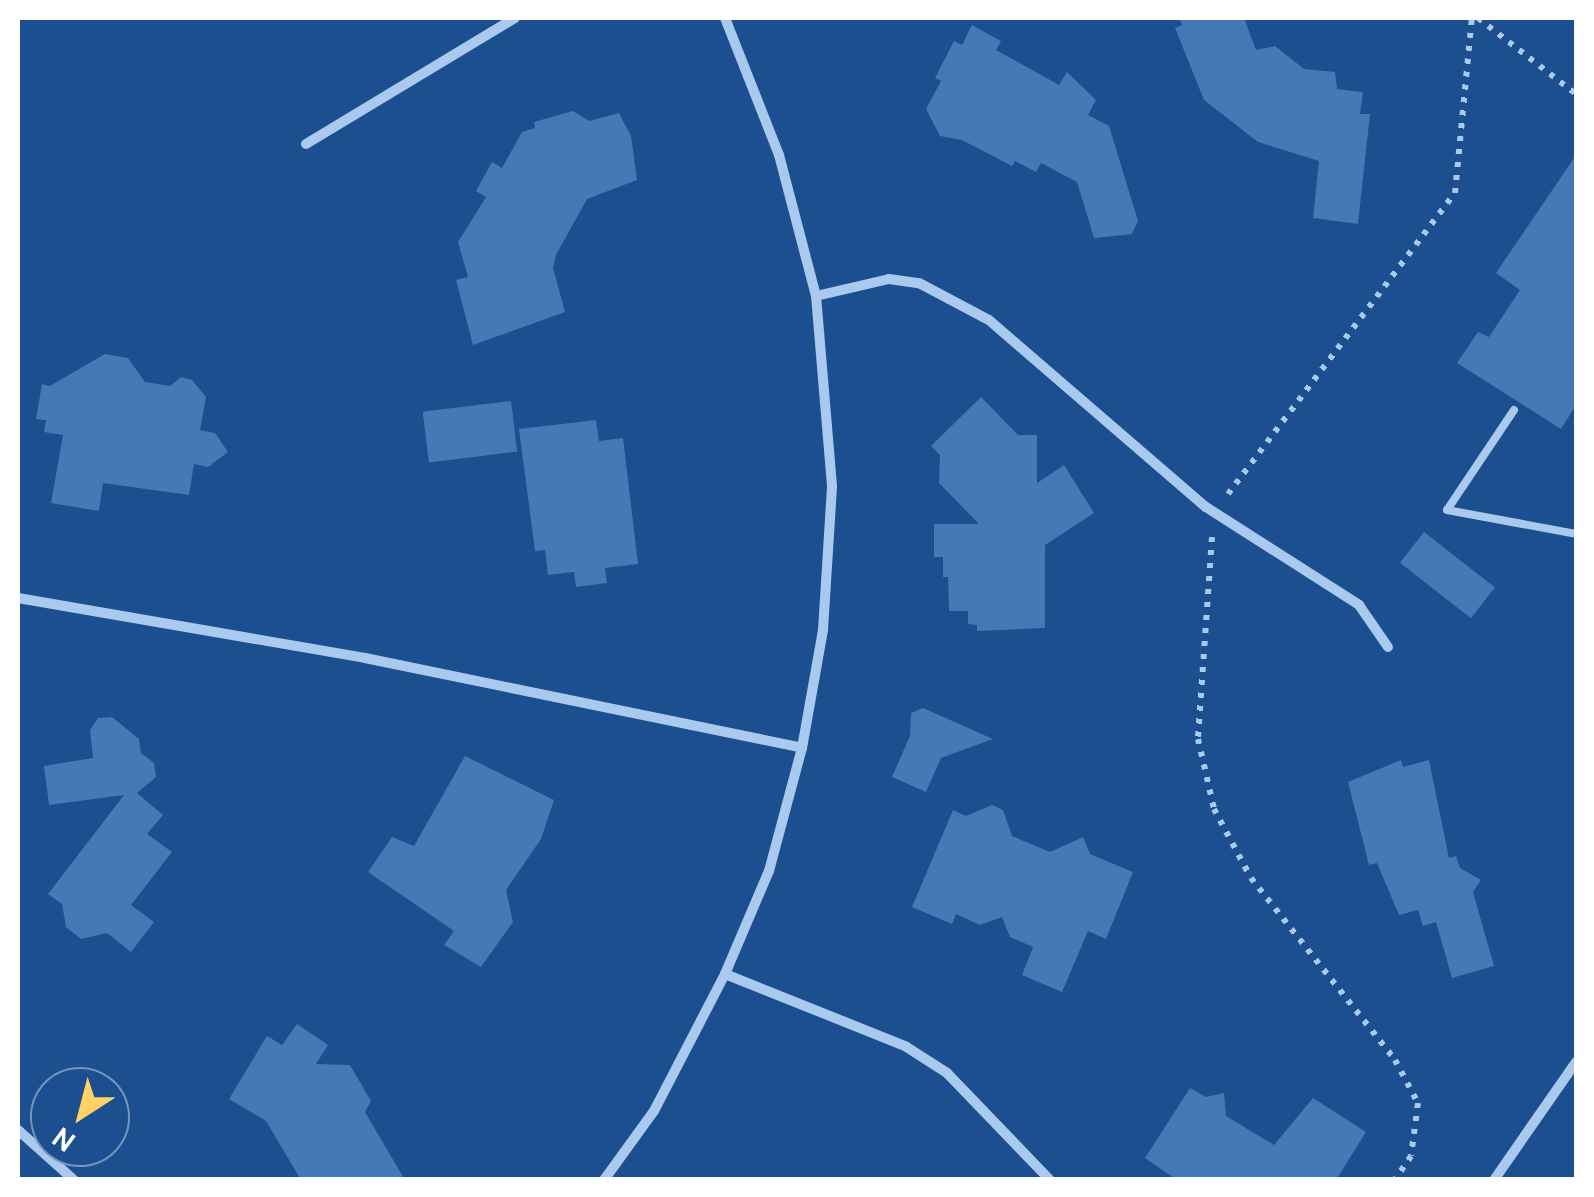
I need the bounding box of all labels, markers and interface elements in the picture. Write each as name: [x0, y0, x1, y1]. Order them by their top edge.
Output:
north arrow: [30, 1067, 130, 1167]
text: N: [46, 1120, 82, 1159]

